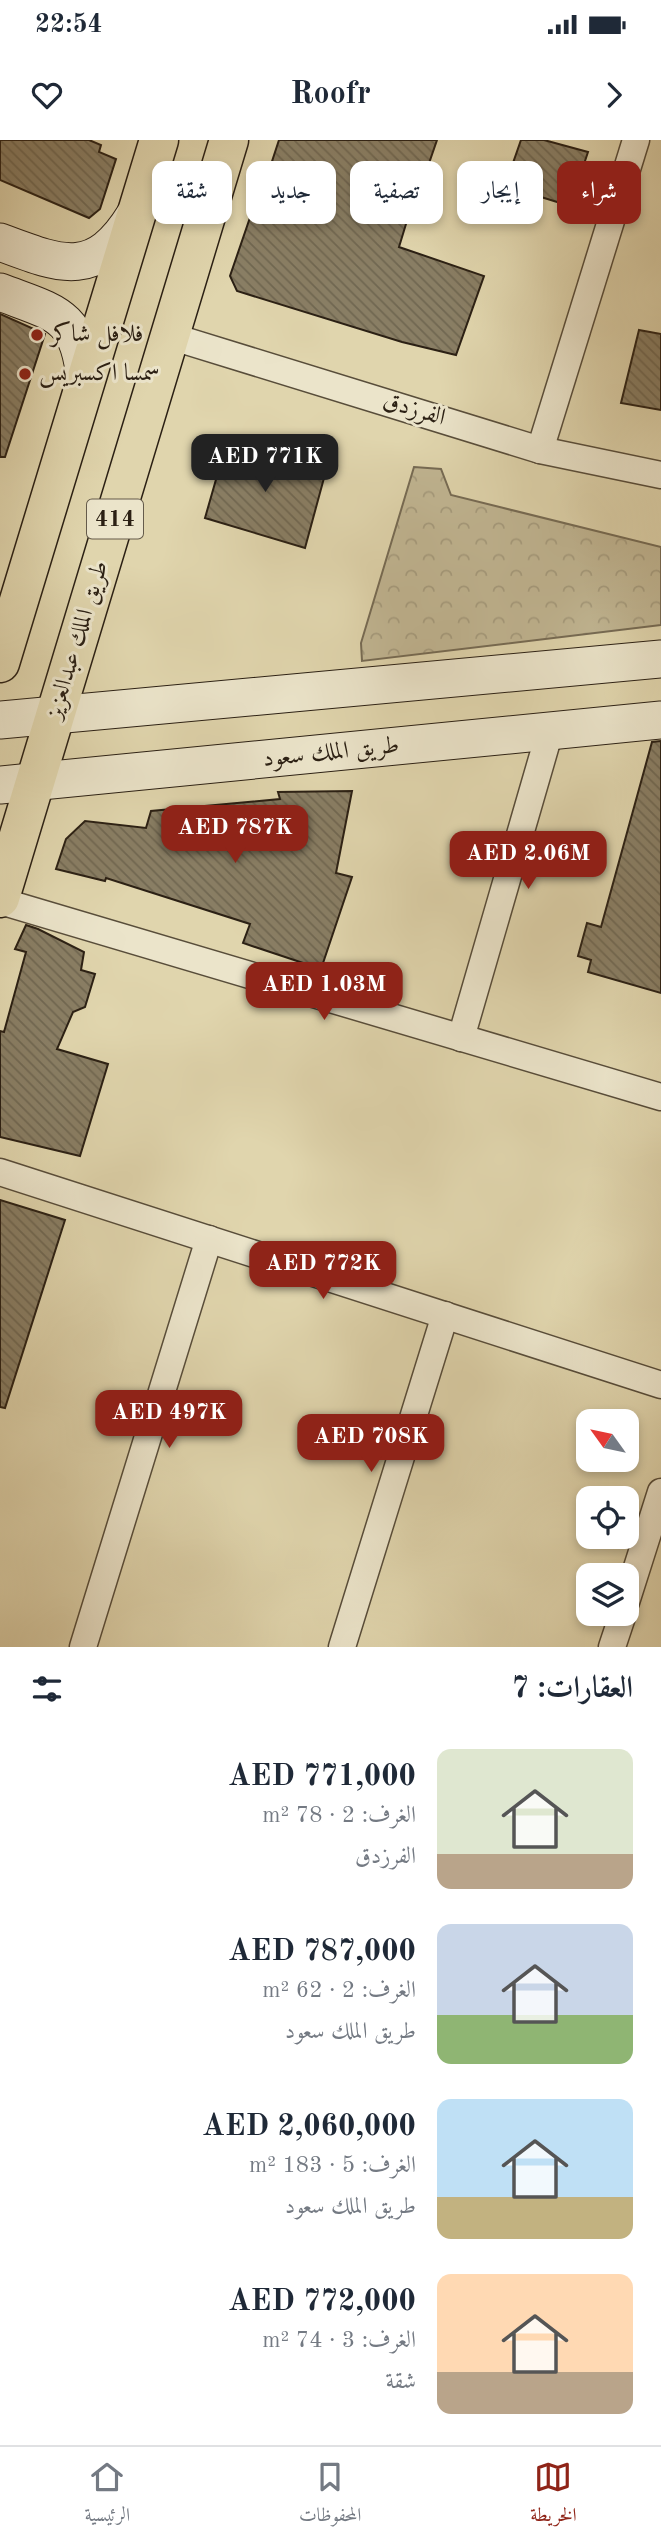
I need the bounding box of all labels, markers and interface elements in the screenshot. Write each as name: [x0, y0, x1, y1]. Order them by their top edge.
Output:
text: 22:54: [35, 12, 103, 38]
icon: heart: [28, 76, 66, 114]
icon: forward: [595, 76, 633, 114]
text: Roofr: [290, 79, 371, 111]
chip: شقة: [152, 161, 232, 224]
chip: جديد: [246, 161, 336, 224]
chip: تصفية: [350, 161, 443, 224]
chip: إيجار: [457, 161, 543, 224]
chip: شراء: [557, 161, 641, 224]
place label: فلافل شاكر: [48, 320, 143, 350]
marker: فلافل شاكر: [29, 327, 45, 343]
place label: سمسا اكسبريس: [39, 361, 160, 388]
marker: سمسا اكسبريس: [17, 366, 33, 382]
street label: الفرزدق: [380, 389, 448, 432]
pin: AED 771K: [193, 434, 337, 494]
text: AED 771K: [207, 445, 323, 468]
road number: 414: [87, 500, 143, 538]
street label: طريق الملك عبدالعزيز: [42, 558, 114, 725]
street label: طريق الملك سعود: [262, 734, 400, 773]
pin: AED 787K: [163, 806, 307, 865]
text: AED 787K: [177, 816, 293, 839]
pin: AED 2.06M: [448, 832, 608, 891]
text: AED 2.06M: [466, 842, 590, 865]
pin: AED 1.03M: [244, 962, 404, 1022]
text: AED 1.03M: [262, 973, 386, 996]
pin: AED 772K: [251, 1242, 395, 1301]
text: AED 772K: [265, 1252, 381, 1275]
pin: AED 497K: [97, 1390, 241, 1450]
text: AED 497K: [111, 1401, 227, 1424]
north arrow: [576, 1409, 639, 1472]
map controls: [576, 1409, 639, 1626]
pin: AED 708K: [299, 1414, 443, 1474]
text: AED 708K: [313, 1425, 429, 1448]
button: locate: [576, 1486, 639, 1549]
button: layers: [576, 1563, 639, 1626]
icon: filters: [28, 1670, 66, 1708]
text: العقارات: 7: [512, 1674, 633, 1704]
text: AED 771,000: [228, 1762, 416, 1792]
icon: home: [493, 1777, 577, 1861]
text: الغرف: 2 · 78 m²: [262, 1804, 416, 1827]
text: الفرزدق: [355, 1845, 416, 1868]
text: AED 787,000: [228, 1937, 416, 1967]
icon: home: [493, 1952, 577, 2036]
text: الغرف: 2 · 62 m²: [262, 1979, 416, 2002]
text: طريق الملك سعود: [285, 2020, 416, 2043]
text: AED 2,060,000: [202, 2112, 416, 2142]
icon: home: [493, 2127, 577, 2211]
text: الغرف: 5 · 183 m²: [249, 2154, 416, 2177]
text: طريق الملك سعود: [285, 2195, 416, 2218]
text: AED 772,000: [228, 2287, 416, 2317]
icon: home: [493, 2302, 577, 2386]
text: الغرف: 3 · 74 m²: [262, 2329, 416, 2352]
text: شقة: [386, 2370, 416, 2393]
tab: الرئيسية: [84, 2458, 130, 2533]
tab: المحفوظات: [299, 2458, 362, 2533]
tab: الخريطة: [530, 2458, 577, 2533]

